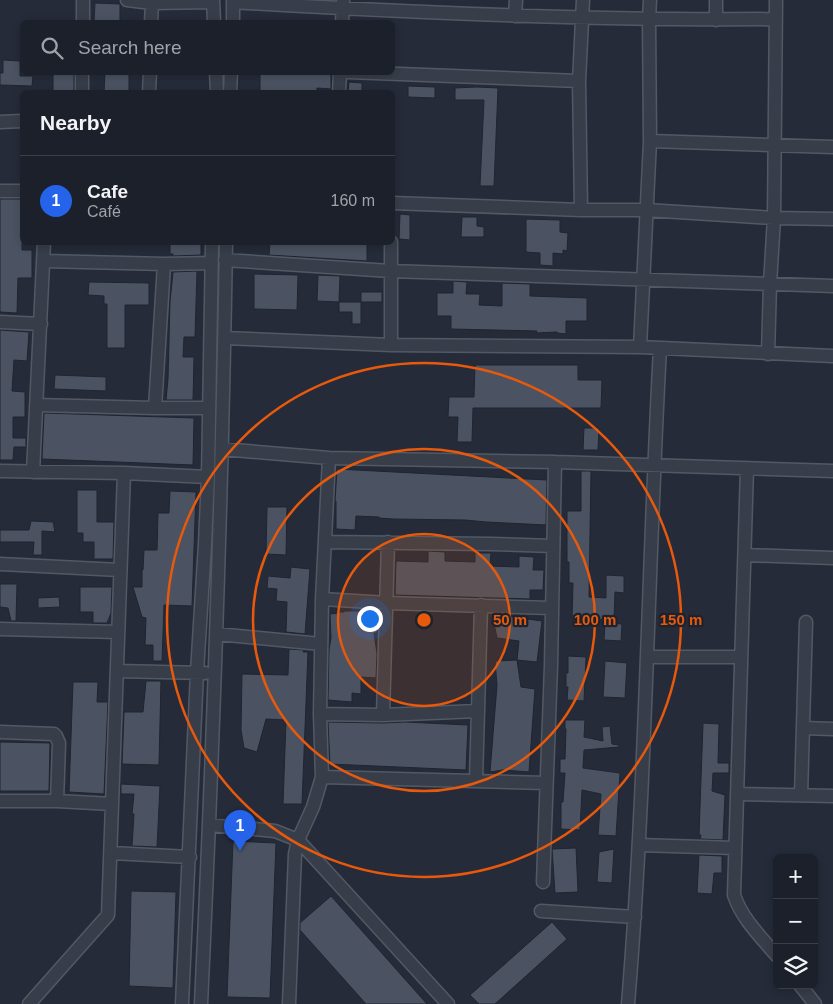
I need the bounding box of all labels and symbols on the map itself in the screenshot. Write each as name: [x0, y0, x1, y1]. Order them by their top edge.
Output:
your location: [357, 606, 383, 632]
centre of rings: [415, 611, 433, 629]
text: 50 m: [493, 611, 527, 628]
text: 100 m: [574, 611, 616, 628]
text: 150 m: [660, 611, 702, 628]
pin: 1: [224, 810, 256, 851]

